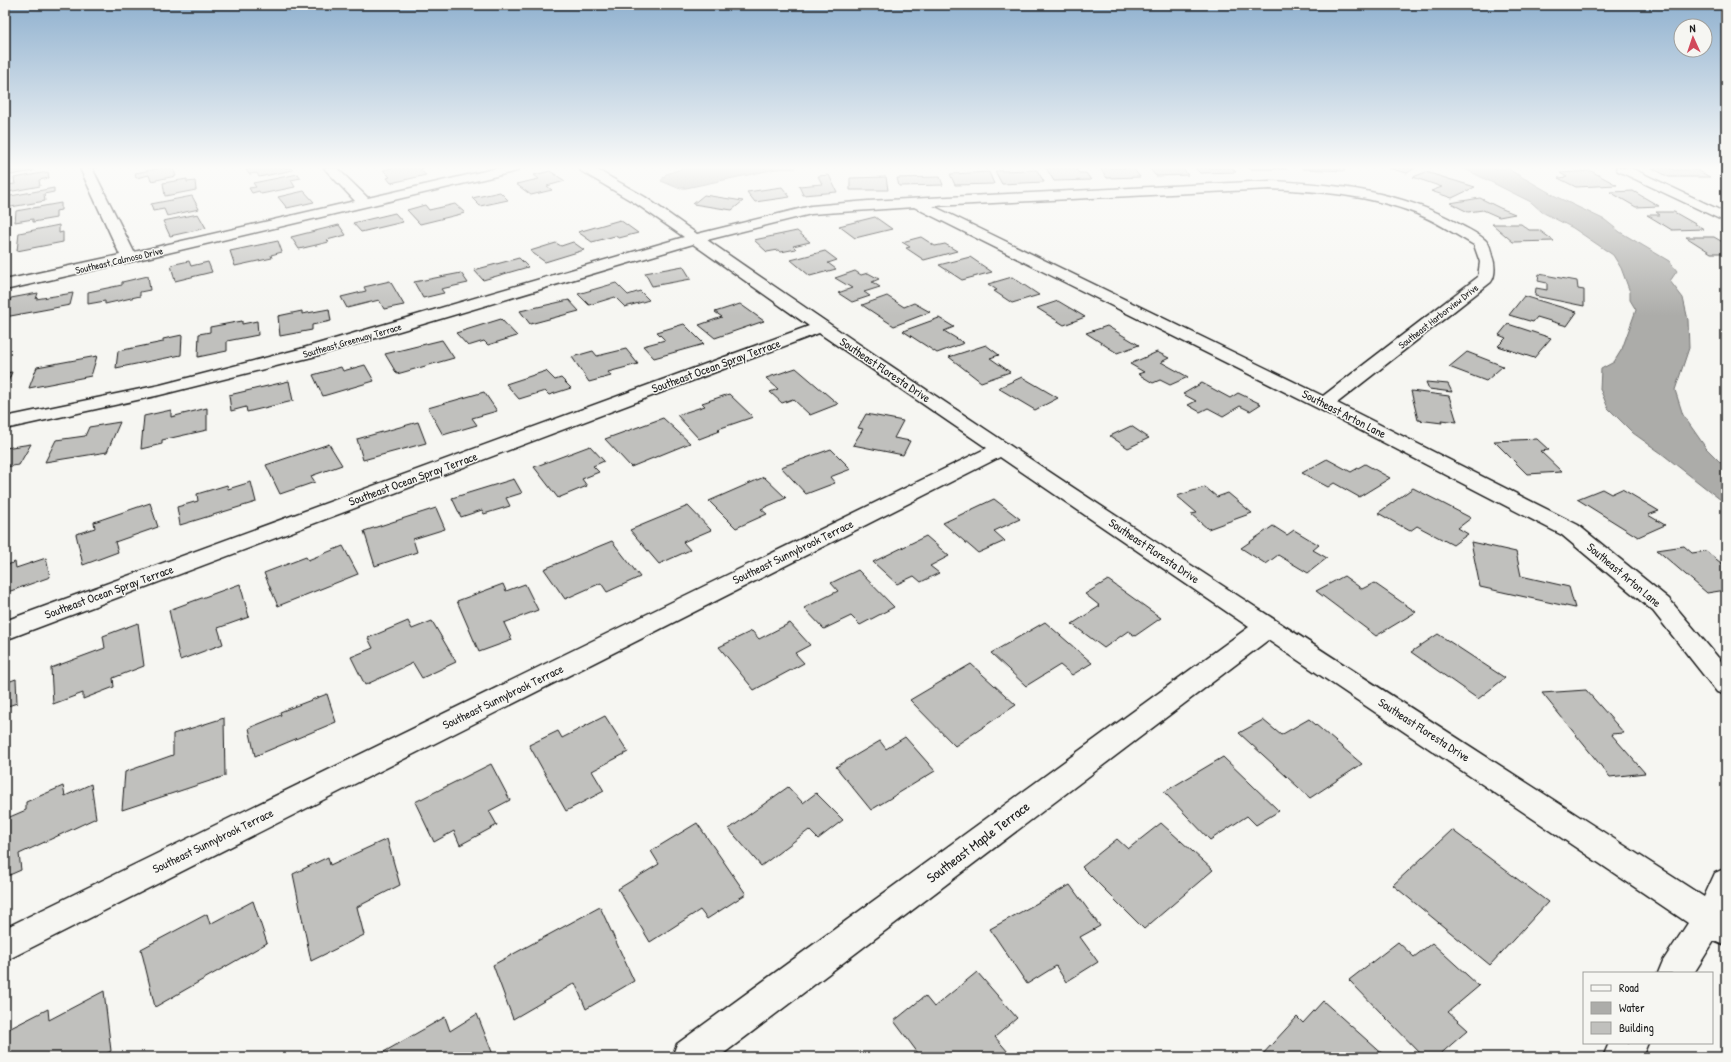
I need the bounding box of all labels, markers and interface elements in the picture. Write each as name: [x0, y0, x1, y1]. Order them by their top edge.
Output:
north arrow: [1673, 18, 1713, 58]
text: N: [1689, 21, 1696, 35]
street label: Southeast Calmoso Drive: [74, 244, 164, 277]
street label: Southeast Harborview Drive: [1396, 281, 1481, 352]
street label: Southeast Greenway Terrace: [301, 320, 403, 361]
street label: Southeast Floresta Drive: [837, 333, 934, 406]
street label: Southeast Ocean Spray Terrace: [649, 334, 783, 397]
street label: Southeast Arton Lane: [1299, 385, 1389, 442]
street label: Southeast Ocean Spray Terrace: [346, 447, 480, 510]
street label: Southeast Floresta Drive: [1106, 514, 1203, 587]
street label: Southeast Sunnybrook Terrace: [730, 515, 856, 588]
street label: Southeast Arton Lane: [1584, 538, 1665, 611]
street label: Southeast Ocean Spray Terrace: [42, 560, 176, 623]
street label: Southeast Sunnybrook Terrace: [440, 660, 566, 733]
street label: Southeast Floresta Drive: [1375, 694, 1474, 766]
street label: Southeast Maple Terrace: [922, 796, 1034, 887]
street label: Southeast Sunnybrook Terrace: [150, 804, 276, 877]
legend: [1583, 972, 1713, 1044]
text: Road: [1619, 979, 1639, 996]
text: Water: [1619, 999, 1645, 1016]
text: Building: [1619, 1019, 1654, 1036]

